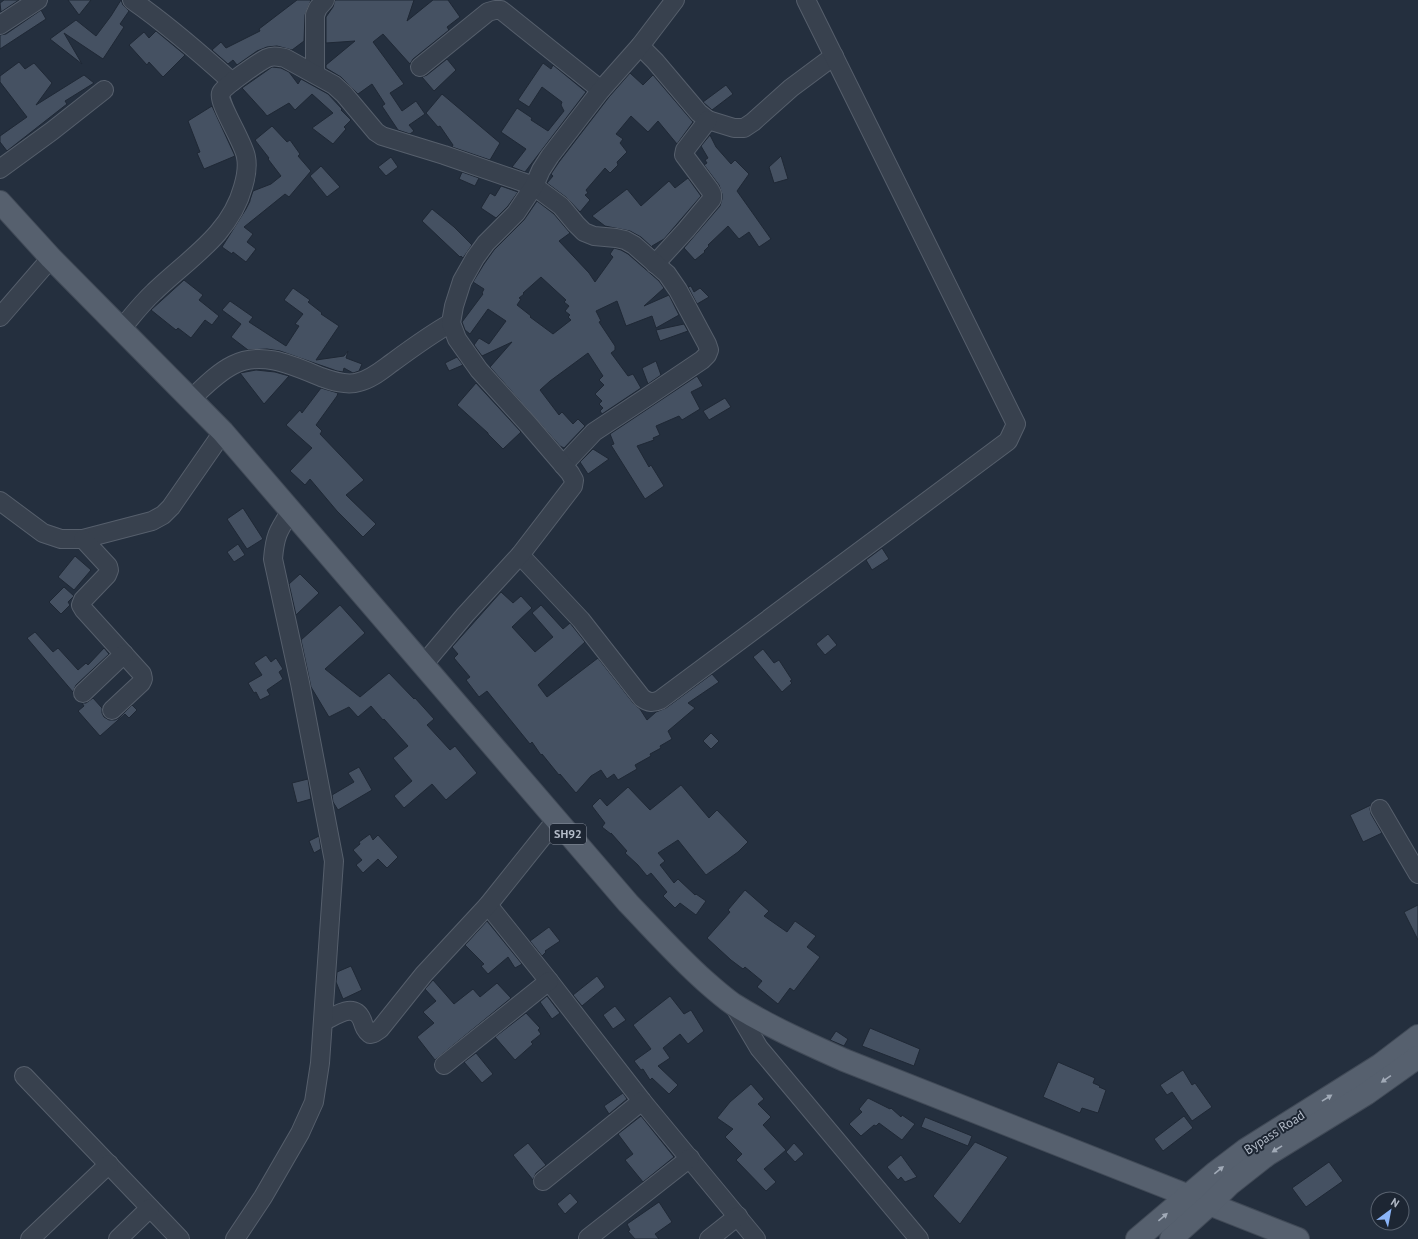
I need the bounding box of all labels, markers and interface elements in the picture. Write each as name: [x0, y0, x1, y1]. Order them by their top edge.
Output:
road number: SH92: [550, 824, 586, 844]
one-way arrow: [1381, 1075, 1391, 1083]
one-way arrow: [1321, 1095, 1333, 1102]
street label: Bypass Road: [1241, 1106, 1308, 1158]
one-way arrow: [1272, 1145, 1282, 1153]
one-way arrow: [1213, 1166, 1224, 1175]
north arrow: [1370, 1191, 1410, 1231]
text: N: [1389, 1195, 1402, 1210]
one-way arrow: [1158, 1213, 1169, 1222]

